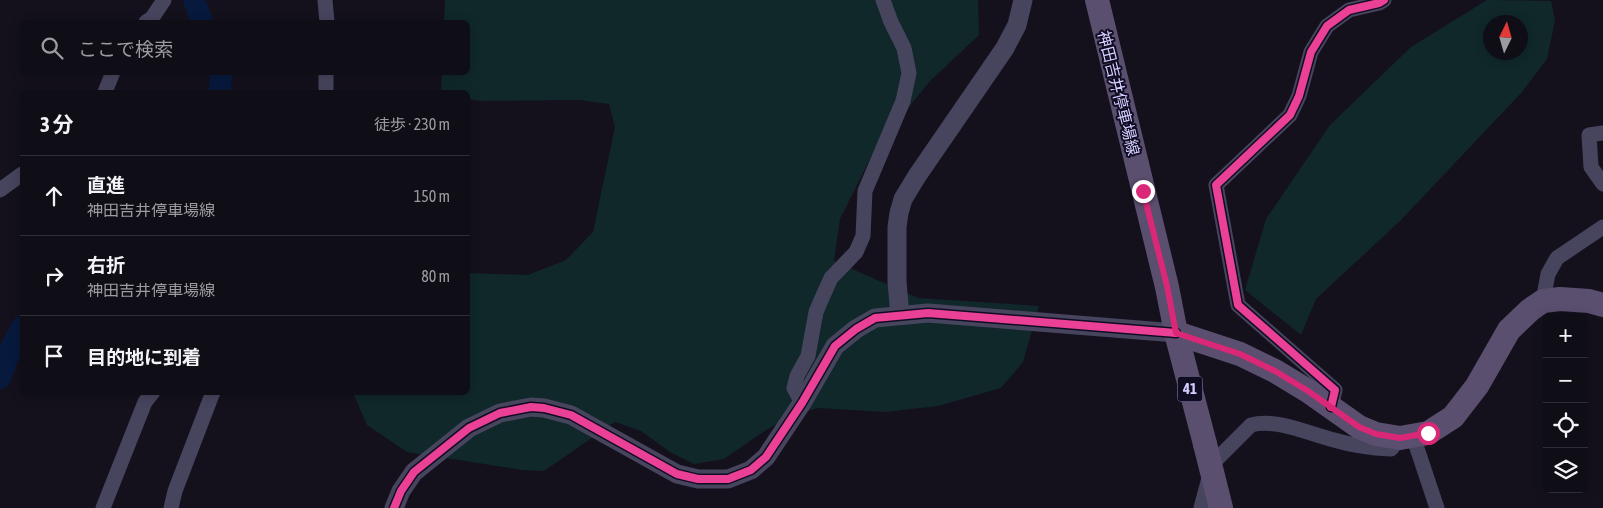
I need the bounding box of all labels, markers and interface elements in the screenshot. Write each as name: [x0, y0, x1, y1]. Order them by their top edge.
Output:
north arrow: [1483, 15, 1528, 60]
search box: [20, 20, 470, 75]
street label: 神田吉井停車場線: [1095, 29, 1143, 157]
icon: search: [38, 34, 66, 62]
text: ここで検索: [78, 38, 173, 60]
text: 3 分: [40, 112, 74, 136]
text: 徒歩 · 230 m: [374, 115, 450, 133]
text: 直進: [87, 174, 125, 196]
route end: [1132, 180, 1155, 203]
icon: ahead: [40, 182, 68, 210]
text: 150 m: [414, 187, 450, 205]
text: 神田吉井停車場線: [87, 201, 215, 219]
text: 右折: [87, 254, 125, 276]
icon: right: [40, 262, 68, 290]
text: 80 m: [421, 267, 450, 285]
text: 神田吉井停車場線: [87, 281, 215, 299]
map controls: [1543, 313, 1588, 493]
button: +: [1543, 313, 1588, 358]
icon: arrive: [40, 342, 68, 370]
text: 目的地に到着: [87, 346, 201, 368]
button: −: [1543, 358, 1588, 403]
road number: 41: [1178, 376, 1202, 402]
button: locate: [1543, 403, 1588, 448]
route start: [1417, 422, 1440, 445]
button: layers: [1543, 448, 1588, 493]

